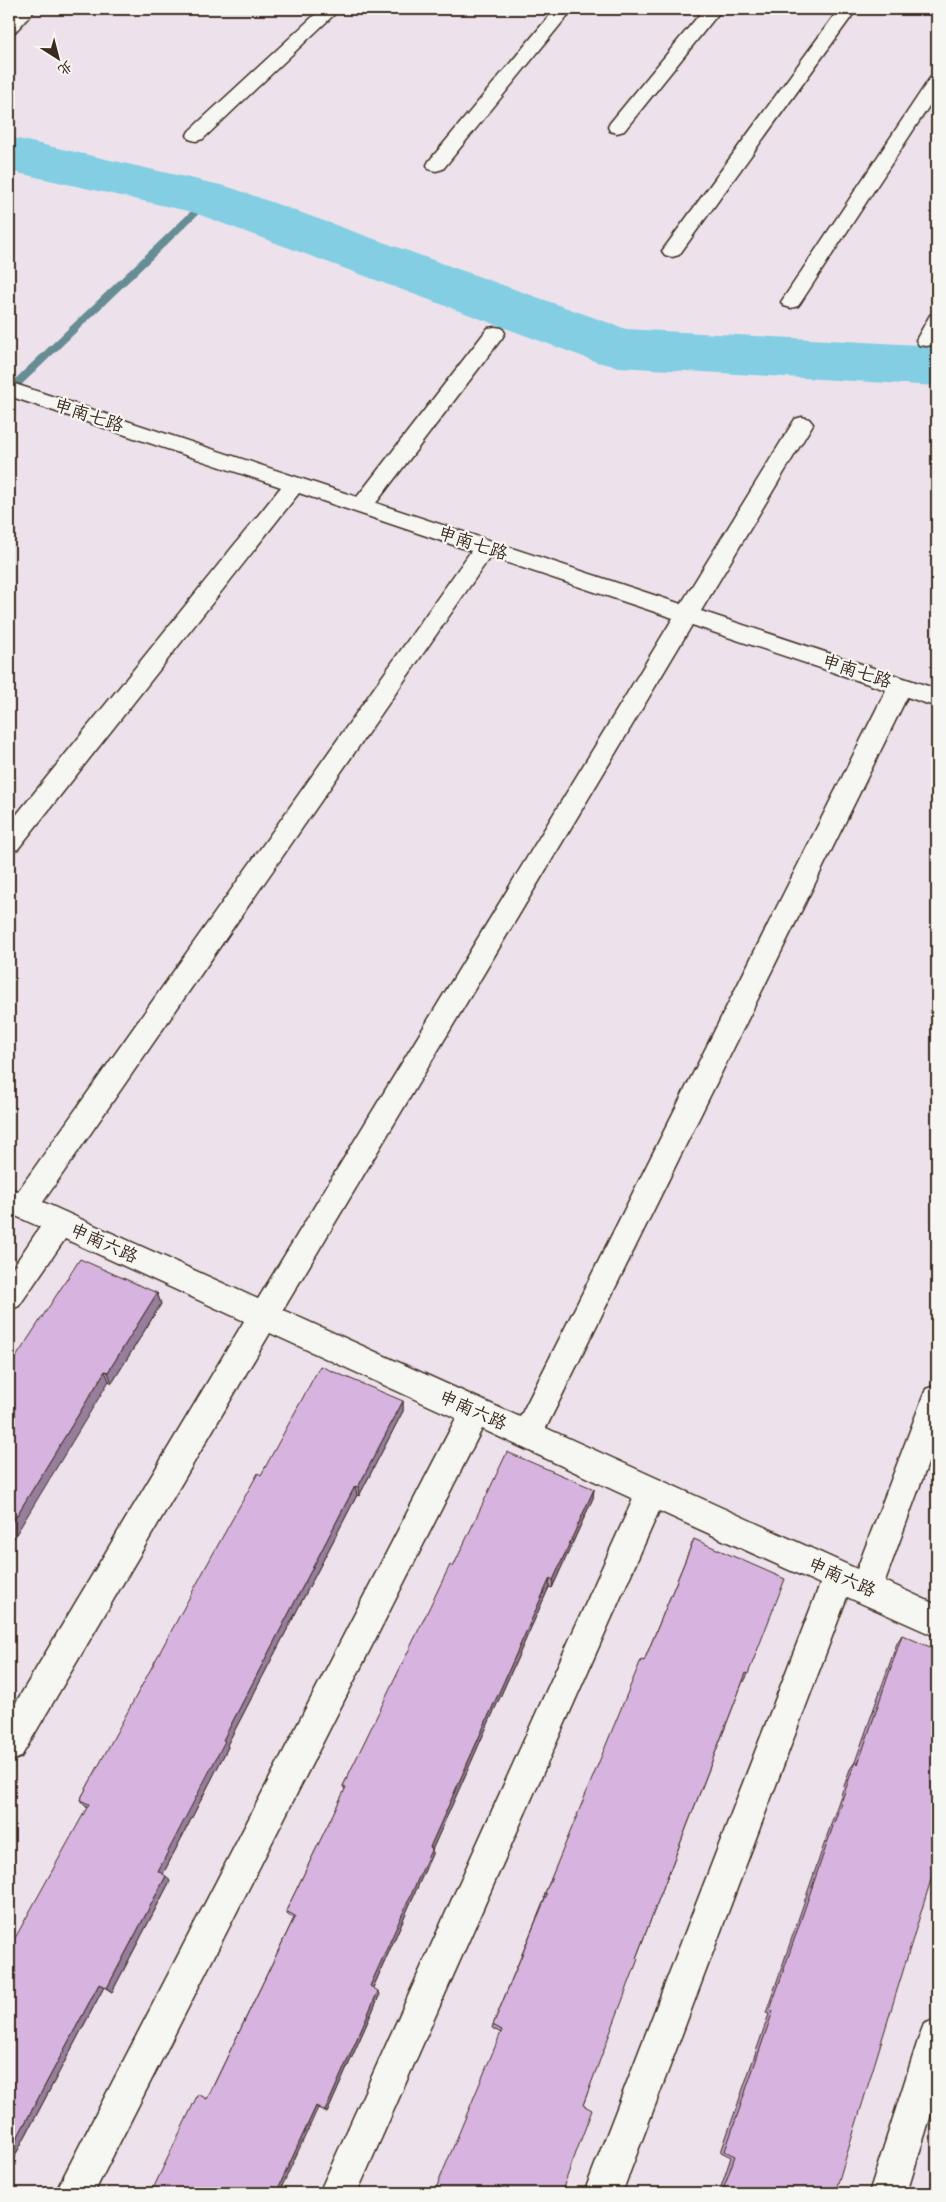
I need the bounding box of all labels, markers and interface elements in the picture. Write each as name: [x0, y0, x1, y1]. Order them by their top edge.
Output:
north arrow: [32, 32, 82, 82]
text: 北: [55, 57, 76, 79]
street label: 申南七路: [51, 393, 127, 437]
street label: 申南七路: [435, 521, 511, 565]
street label: 申南七路: [819, 649, 895, 693]
street label: 申南六路: [67, 1218, 141, 1268]
street label: 申南六路: [436, 1385, 510, 1435]
street label: 申南六路: [805, 1552, 879, 1602]

